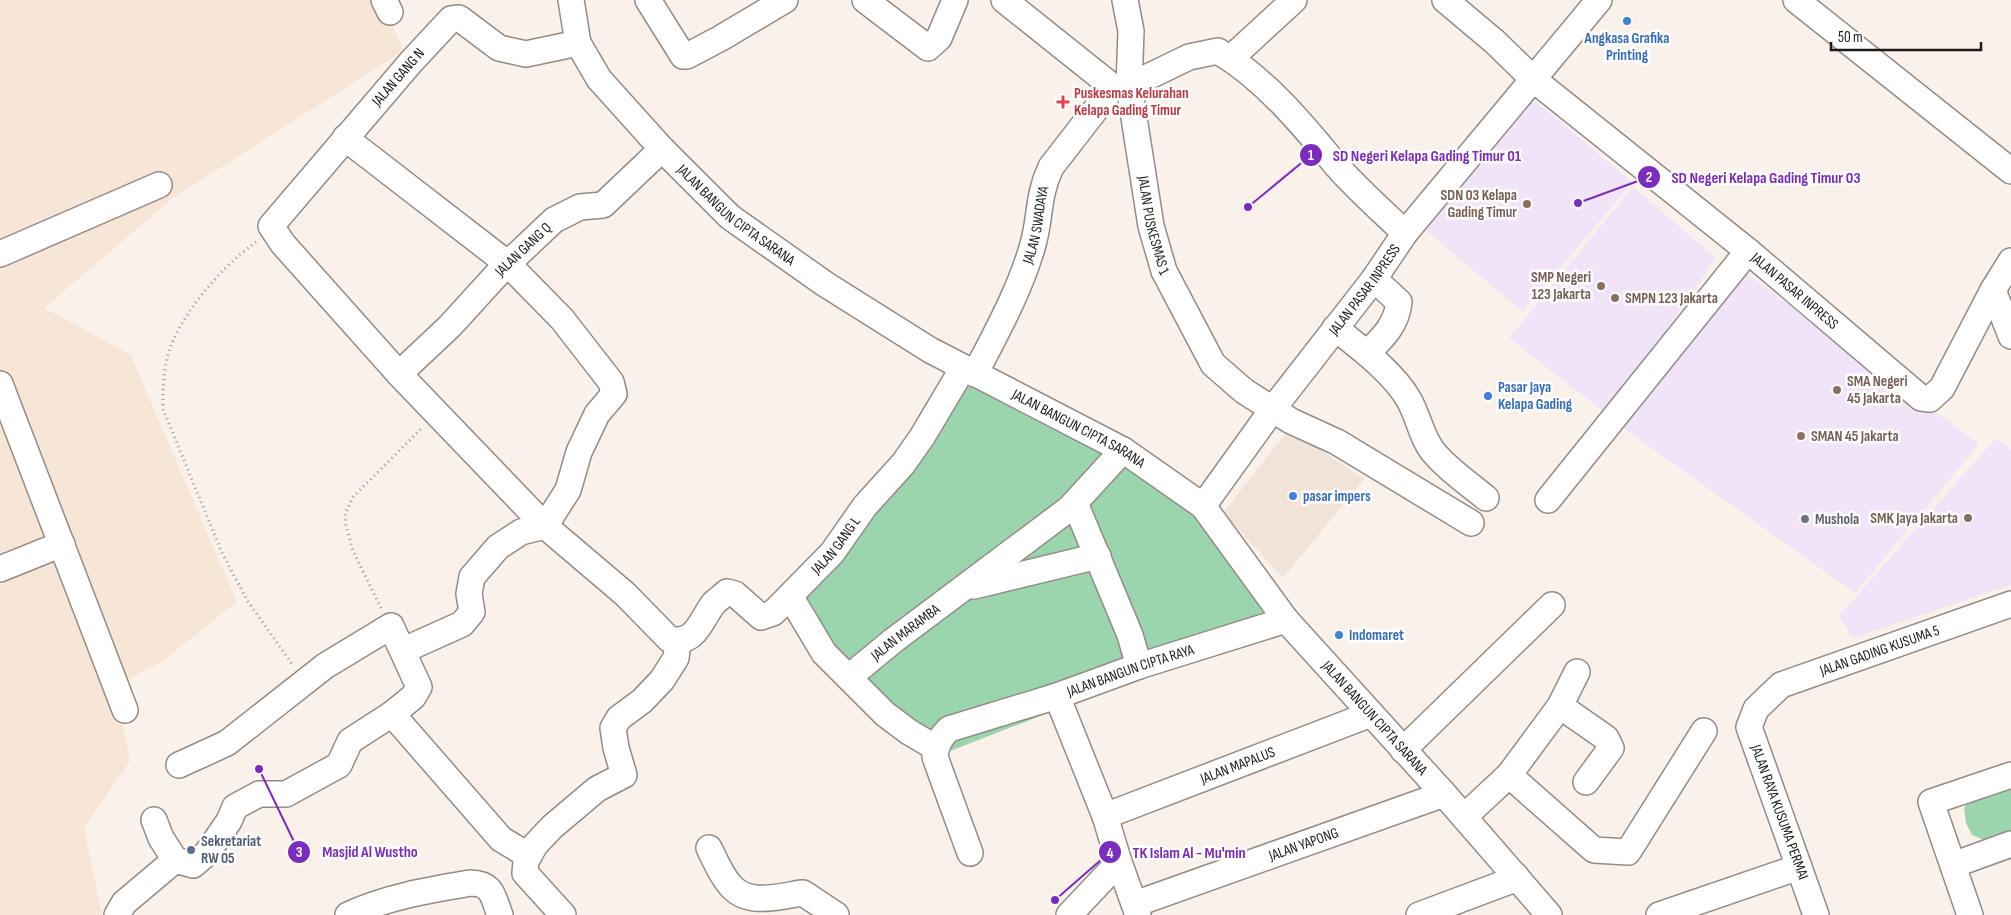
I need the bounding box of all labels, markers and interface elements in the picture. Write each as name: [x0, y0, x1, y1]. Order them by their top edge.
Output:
marker: Angkasa Grafika Printing: [1621, 15, 1633, 27]
scale bar: [1831, 20, 1981, 52]
text: 50 m: [1838, 28, 1863, 47]
place label: Angkasa Grafika Printing: [1584, 29, 1669, 65]
street label: JALAN GANG N: [367, 44, 429, 111]
place label: Puskesmas Kelurahan Kelapa Gading Timur: [1074, 84, 1189, 120]
marker: Puskesmas Kelurahan Kelapa Gading Timur: [1056, 95, 1070, 109]
callout: SD Negeri Kelapa Gading Timur 01: [1298, 140, 1531, 171]
text: 1: [1308, 146, 1314, 165]
text: SD Negeri Kelapa Gading Timur 01: [1333, 147, 1522, 166]
street label: JALAN BANGUN CIPTA SARANA: [672, 160, 799, 270]
callout: SD Negeri Kelapa Gading Timur 03: [1637, 161, 1871, 192]
text: 2: [1646, 168, 1652, 187]
text: SD Negeri Kelapa Gading Timur 03: [1671, 169, 1861, 188]
street label: JALAN PUSKESMAS 1: [1133, 174, 1174, 279]
street label: JALAN SWADAYA: [1018, 184, 1054, 267]
place label: SDN 03 Kelapa Gading Timur: [1441, 186, 1517, 222]
marker: SDN 03 Kelapa Gading Timur: [1521, 198, 1533, 210]
street label: JALAN GANG Q: [490, 218, 556, 281]
street label: JALAN PASAR INPRESS: [1324, 241, 1405, 340]
street label: JALAN PASAR INPRESS: [1746, 248, 1842, 334]
place label: SMP Negeri 123 Jakarta: [1531, 268, 1591, 304]
marker: SMP Negeri 123 Jakarta: [1595, 280, 1607, 292]
place label: SMPN 123 Jakarta: [1625, 289, 1718, 308]
marker: SMPN 123 Jakarta: [1609, 292, 1621, 304]
place label: SMA Negeri 45 Jakarta: [1847, 372, 1907, 408]
place label: Pasar Jaya Kelapa Gading: [1498, 378, 1573, 414]
marker: SMA Negeri 45 Jakarta: [1831, 384, 1843, 396]
street label: JALAN BANGUN CIPTA SARANA: [1008, 385, 1149, 473]
marker: Pasar Jaya Kelapa Gading: [1482, 390, 1494, 402]
place label: SMAN 45 Jakarta: [1811, 427, 1899, 446]
marker: SMAN 45 Jakarta: [1795, 430, 1807, 442]
place label: pasar impers: [1303, 487, 1371, 506]
marker: pasar impers: [1287, 490, 1299, 502]
place label: SMK Jaya Jakarta: [1870, 509, 1958, 528]
place label: Mushola: [1815, 510, 1859, 529]
street label: JALAN GANG L: [807, 512, 865, 579]
marker: SMK Jaya Jakarta: [1962, 512, 1974, 524]
marker: Mushola: [1799, 513, 1811, 525]
street label: JALAN MARAMBA: [866, 600, 944, 666]
street label: JALAN GADING KUSUMA 5: [1816, 621, 1942, 681]
place label: Indomaret: [1349, 626, 1404, 645]
marker: Indomaret: [1333, 629, 1345, 641]
street label: JALAN BANGUN CIPTA RAYA: [1064, 640, 1197, 702]
street label: JALAN BANGUN CIPTA SARANA: [1317, 656, 1432, 780]
street label: JALAN RAYA KUSUMA PERMAI: [1746, 741, 1813, 882]
street label: JALAN MAPALUS: [1197, 743, 1278, 789]
street label: JALAN YAPONG: [1265, 823, 1341, 866]
place label: Sekretariat RW 05: [201, 832, 261, 868]
callout: Masjid Al Wustho: [287, 836, 427, 867]
callout: TK Islam Al - Mu'min: [1098, 837, 1256, 868]
text: 3: [296, 843, 303, 862]
text: Masjid Al Wustho: [322, 843, 418, 862]
marker: Sekretariat RW 05: [185, 844, 197, 856]
text: 4: [1107, 844, 1114, 863]
text: TK Islam Al - Mu'min: [1132, 844, 1246, 863]

